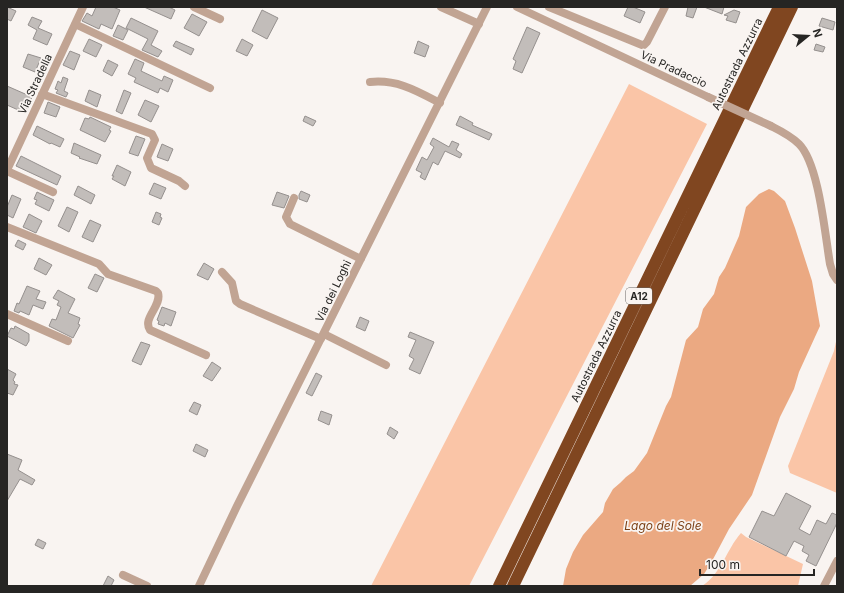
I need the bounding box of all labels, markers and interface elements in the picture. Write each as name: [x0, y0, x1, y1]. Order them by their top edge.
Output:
street label: Autostrada Azzurra: [709, 16, 765, 112]
north arrow: [788, 16, 828, 56]
text: N: [810, 27, 825, 39]
street label: Via Pradaccio: [639, 48, 710, 91]
street label: Via Stradella: [15, 52, 55, 116]
street label: Via dei Loghi: [312, 258, 354, 324]
road number: A12: [626, 288, 652, 304]
street label: Autostrada Azzurra: [568, 308, 624, 404]
water label: Lago del Sole: [624, 518, 702, 533]
scale bar: [700, 551, 814, 577]
text: 100 m: [706, 557, 740, 572]

